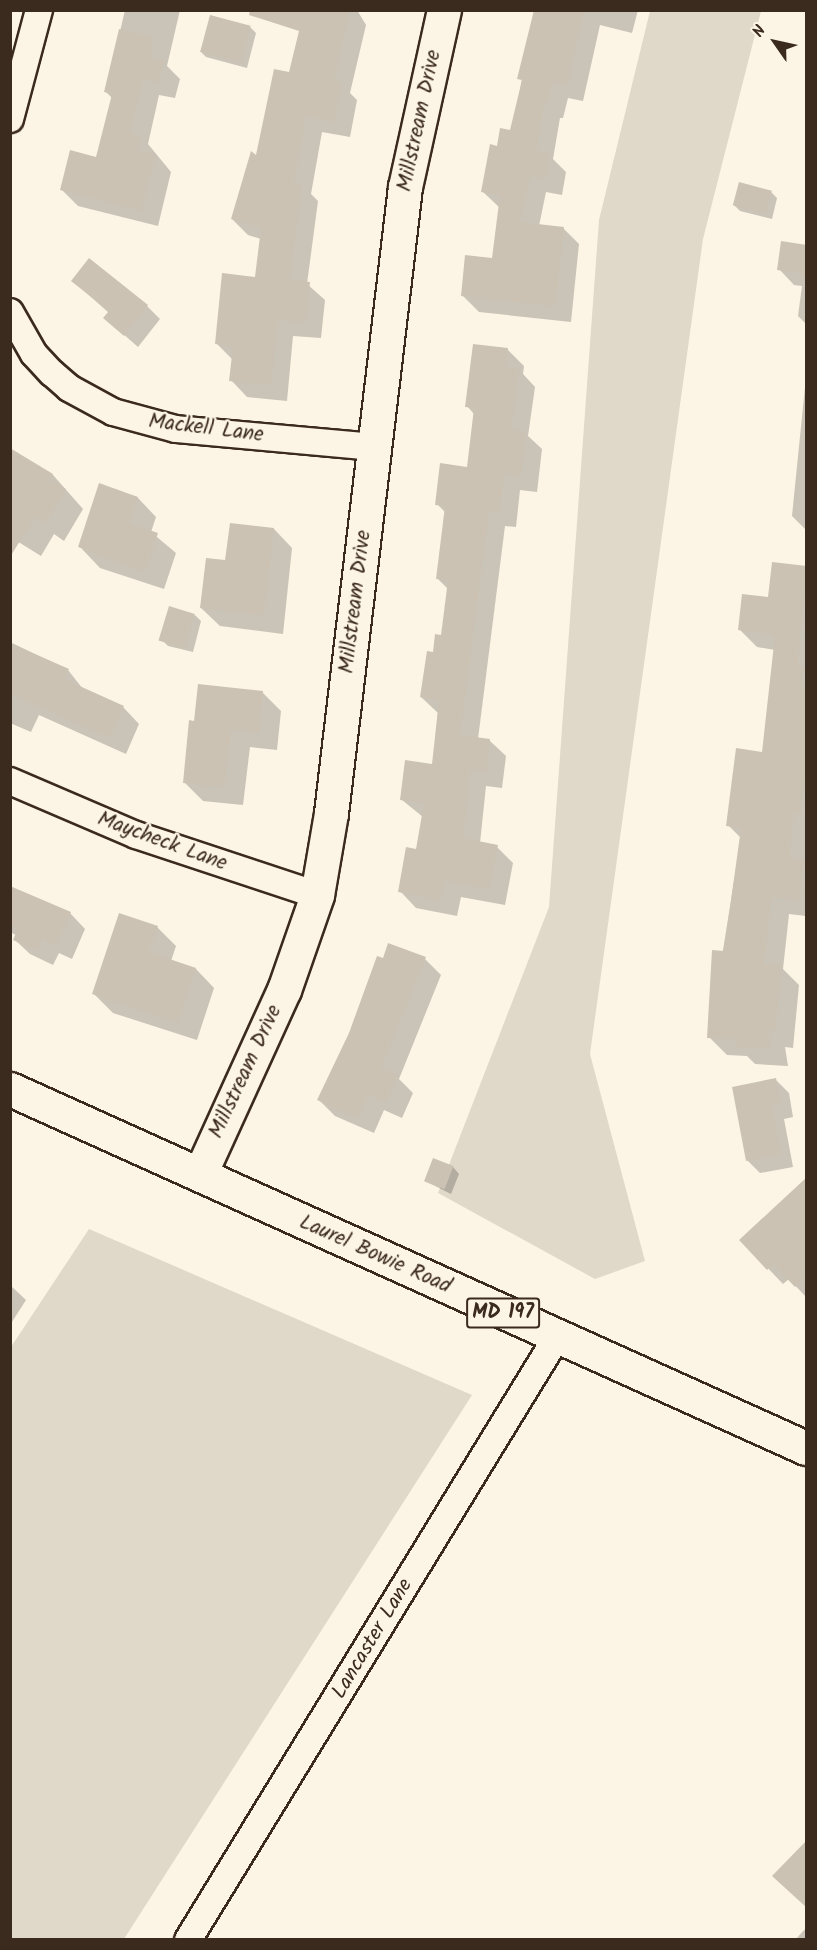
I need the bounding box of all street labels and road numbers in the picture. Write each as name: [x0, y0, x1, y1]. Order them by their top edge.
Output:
street label: Millstream Drive: [393, 48, 447, 194]
street label: Mackell Lane: [147, 409, 265, 449]
street label: Millstream Drive: [335, 529, 377, 675]
street label: Maycheck Lane: [94, 807, 230, 877]
street label: Millstream Drive: [204, 1001, 288, 1143]
street label: Laurel Bowie Road: [295, 1210, 455, 1300]
road number: MD 197: [466, 1296, 540, 1330]
street label: Lancaster Lane: [327, 1574, 419, 1704]

